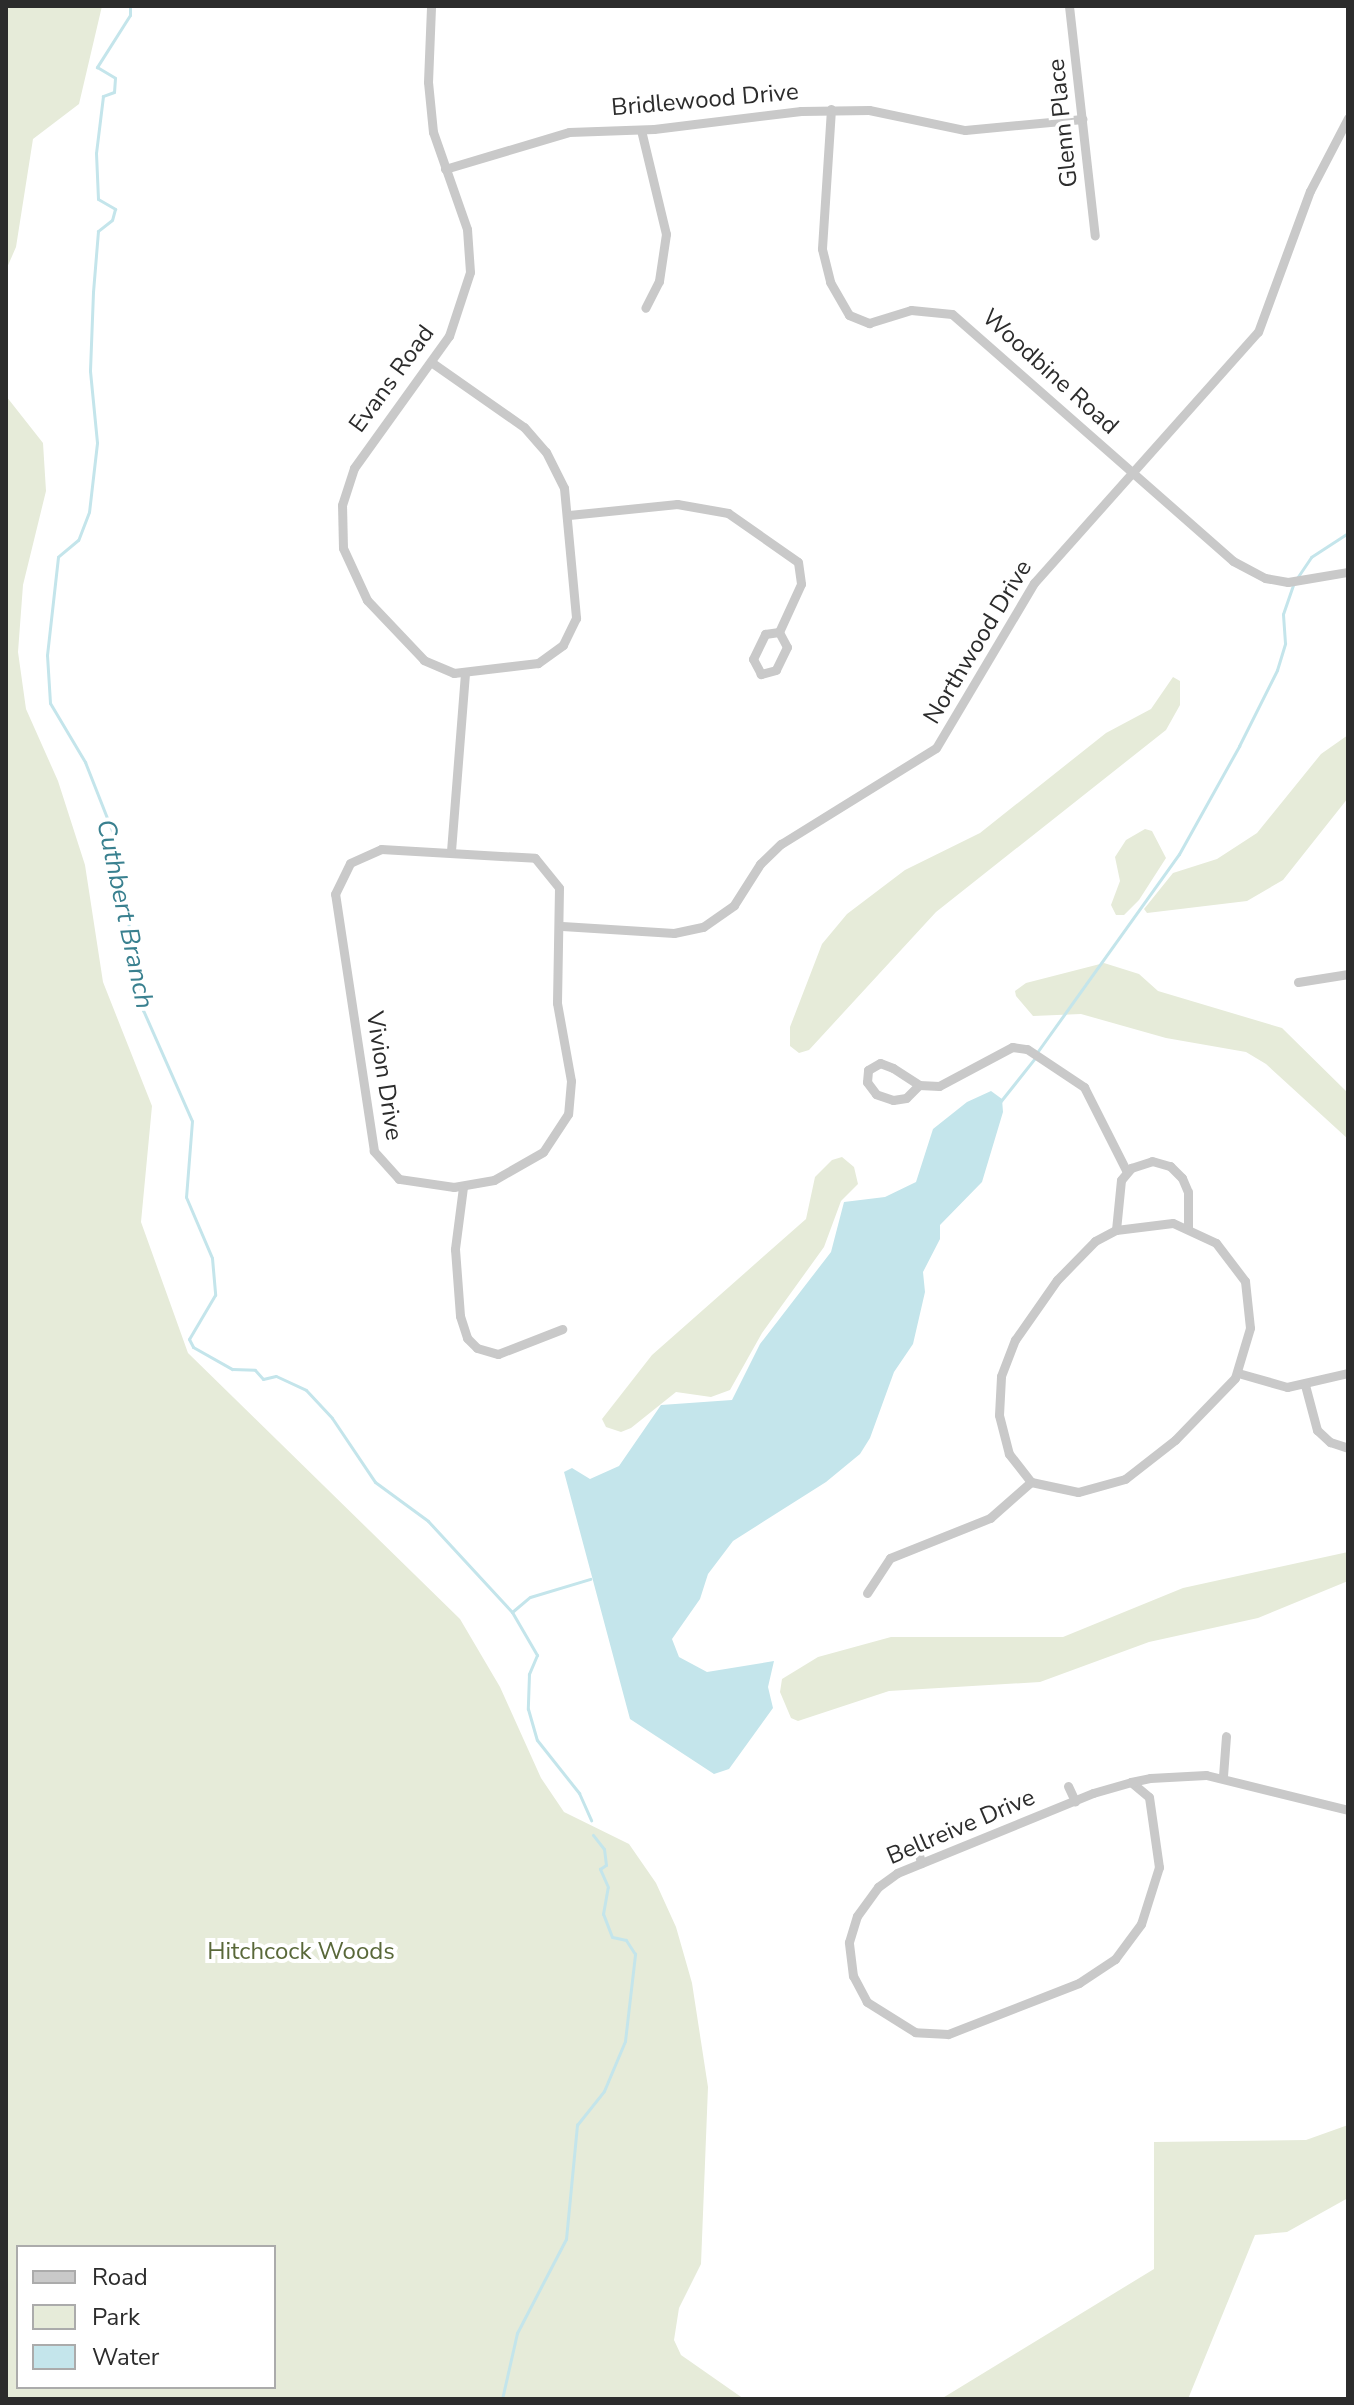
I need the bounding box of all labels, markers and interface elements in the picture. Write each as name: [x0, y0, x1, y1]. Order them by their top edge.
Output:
street label: Glenn Place: [1042, 57, 1084, 189]
street label: Bridlewood Drive: [610, 77, 800, 123]
street label: Woodbine Road: [976, 303, 1124, 441]
street label: Evans Road: [343, 320, 441, 438]
street label: Northwood Drive: [918, 555, 1038, 729]
water label: Cuthbert Branch: [90, 817, 160, 1011]
street label: Vivion Drive: [360, 1010, 408, 1142]
street label: Bellreive Drive: [883, 1783, 1039, 1871]
park label: Hitchcock Woods: [207, 1938, 395, 1966]
legend: [16, 2245, 276, 2389]
text: Road: [92, 2261, 148, 2293]
text: Park: [92, 2301, 140, 2333]
text: Water: [92, 2341, 159, 2373]

